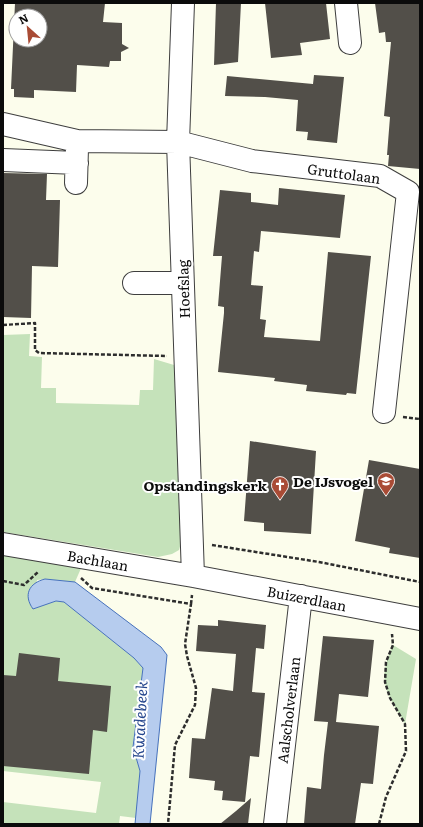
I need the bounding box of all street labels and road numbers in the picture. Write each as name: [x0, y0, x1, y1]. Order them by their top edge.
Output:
street label: Gruttolaan: [306, 158, 382, 188]
street label: Hoefslag: [172, 259, 194, 319]
street label: Bachlaan: [66, 545, 130, 575]
street label: Buizerdlaan: [265, 580, 349, 616]
street label: Aalscholverlaan: [272, 655, 304, 765]

